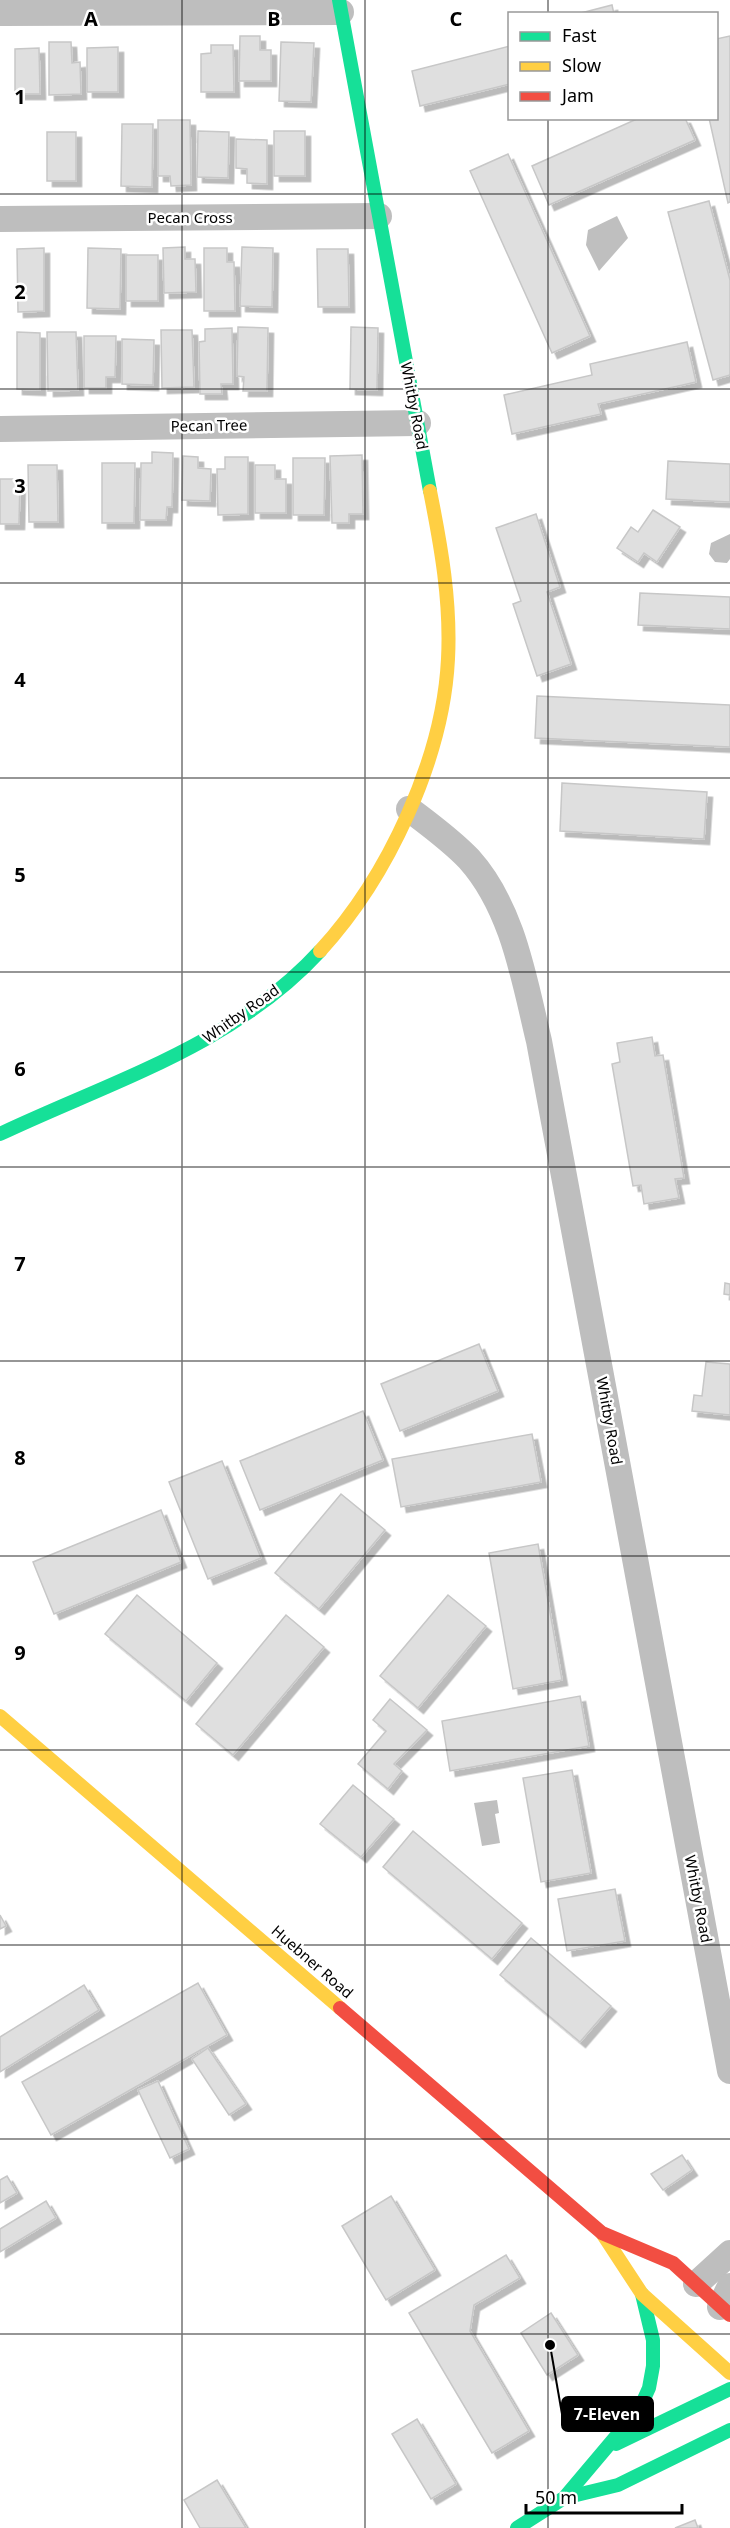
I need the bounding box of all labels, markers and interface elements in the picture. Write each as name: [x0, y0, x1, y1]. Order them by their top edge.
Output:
text: A: [84, 5, 98, 32]
text: B: [267, 5, 281, 32]
text: C: [450, 5, 463, 32]
legend: [508, 12, 718, 120]
text: Fast: [562, 23, 597, 47]
text: Slow: [562, 53, 601, 77]
text: 1: [14, 83, 26, 110]
text: Jam: [560, 83, 594, 107]
street label: Pecan Cross: [147, 207, 233, 227]
text: 2: [14, 278, 26, 305]
street label: Whitby Road: [397, 360, 433, 451]
street label: Pecan Tree: [170, 414, 248, 436]
text: 3: [14, 472, 26, 499]
text: 4: [14, 666, 26, 693]
text: 5: [14, 861, 26, 888]
street label: Whitby Road: [198, 979, 283, 1047]
text: 6: [14, 1055, 26, 1082]
text: 7: [14, 1250, 26, 1277]
street label: Whitby Road: [592, 1375, 628, 1466]
text: 8: [14, 1444, 26, 1471]
text: 9: [14, 1639, 26, 1666]
street label: Whitby Road: [681, 1853, 717, 1944]
street label: Huebner Road: [268, 1920, 358, 2002]
callout: 7-Eleven: [562, 2397, 653, 2431]
text: 7-Eleven: [574, 2403, 640, 2425]
scale bar: [526, 2477, 682, 2515]
text: 50 m: [535, 2485, 577, 2509]

